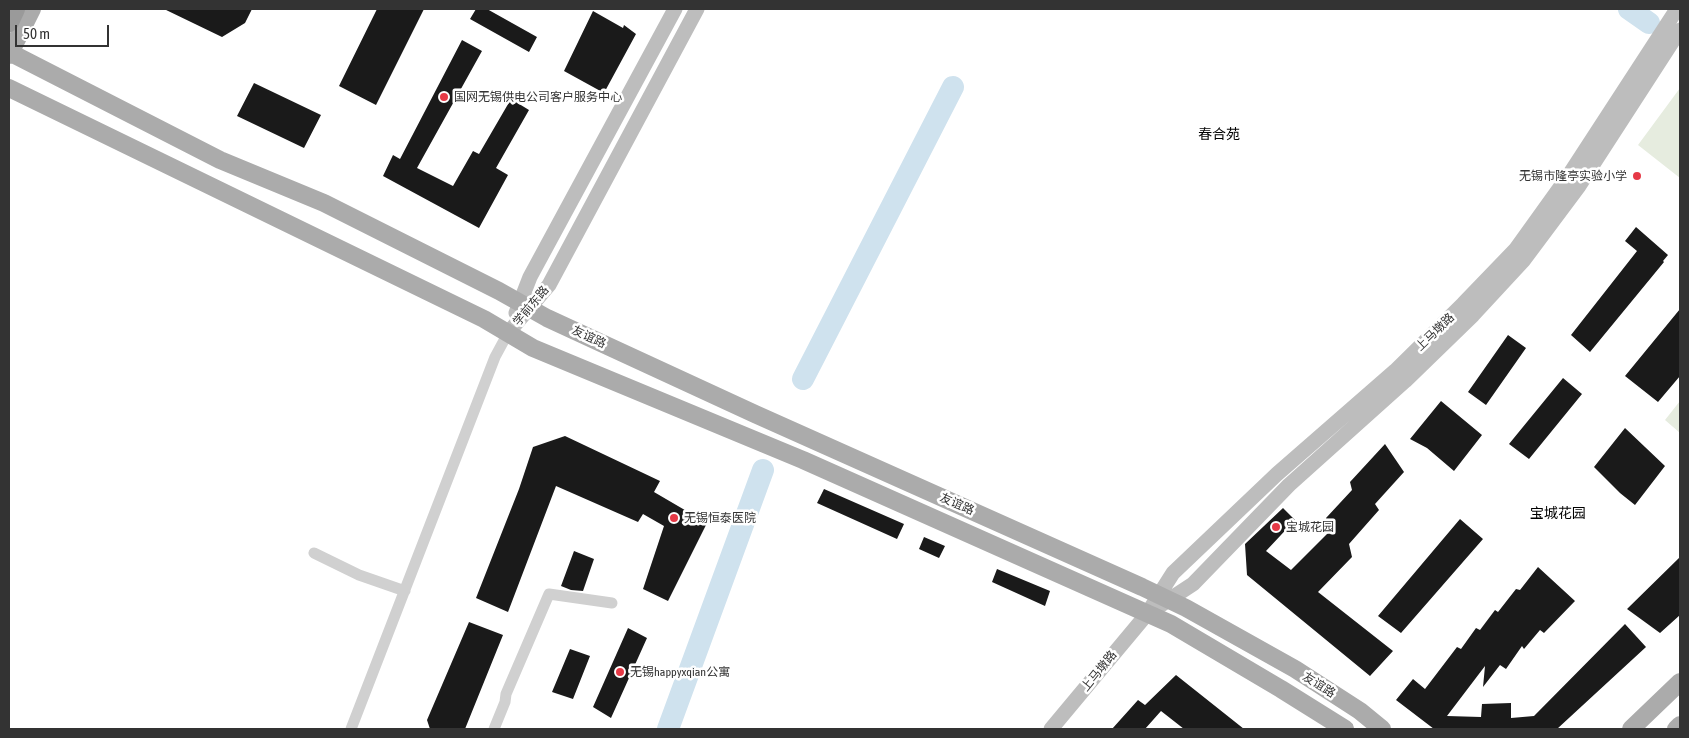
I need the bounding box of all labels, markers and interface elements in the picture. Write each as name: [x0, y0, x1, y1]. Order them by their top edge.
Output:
scale bar: [18, 15, 111, 47]
text: 50 m: [23, 25, 50, 42]
place label: 国网无锡供电公司客户服务中心: [454, 90, 622, 104]
marker: 国网无锡供电公司客户服务中心: [438, 91, 450, 103]
district label: 春合苑: [1198, 127, 1240, 143]
place label: 无锡市隆亭实验小学: [1519, 169, 1627, 183]
marker: 无锡市隆亭实验小学: [1631, 170, 1643, 182]
street label: 学前东路: [510, 283, 552, 329]
street label: 上马墩路: [1413, 310, 1457, 354]
street label: 友谊路: [570, 323, 608, 351]
street label: 友谊路: [938, 490, 976, 518]
district label: 宝城花园: [1530, 506, 1586, 522]
place label: 无锡恒泰医院: [684, 511, 756, 525]
marker: 无锡恒泰医院: [668, 512, 680, 524]
place label: 宝城花园: [1286, 520, 1334, 534]
marker: 宝城花园: [1270, 521, 1282, 533]
street label: 上马墩路: [1078, 648, 1120, 694]
place label: 无锡happyxqian公寓: [630, 665, 730, 679]
marker: 无锡happyxqian公寓: [614, 666, 626, 678]
street label: 友谊路: [1300, 669, 1338, 701]

